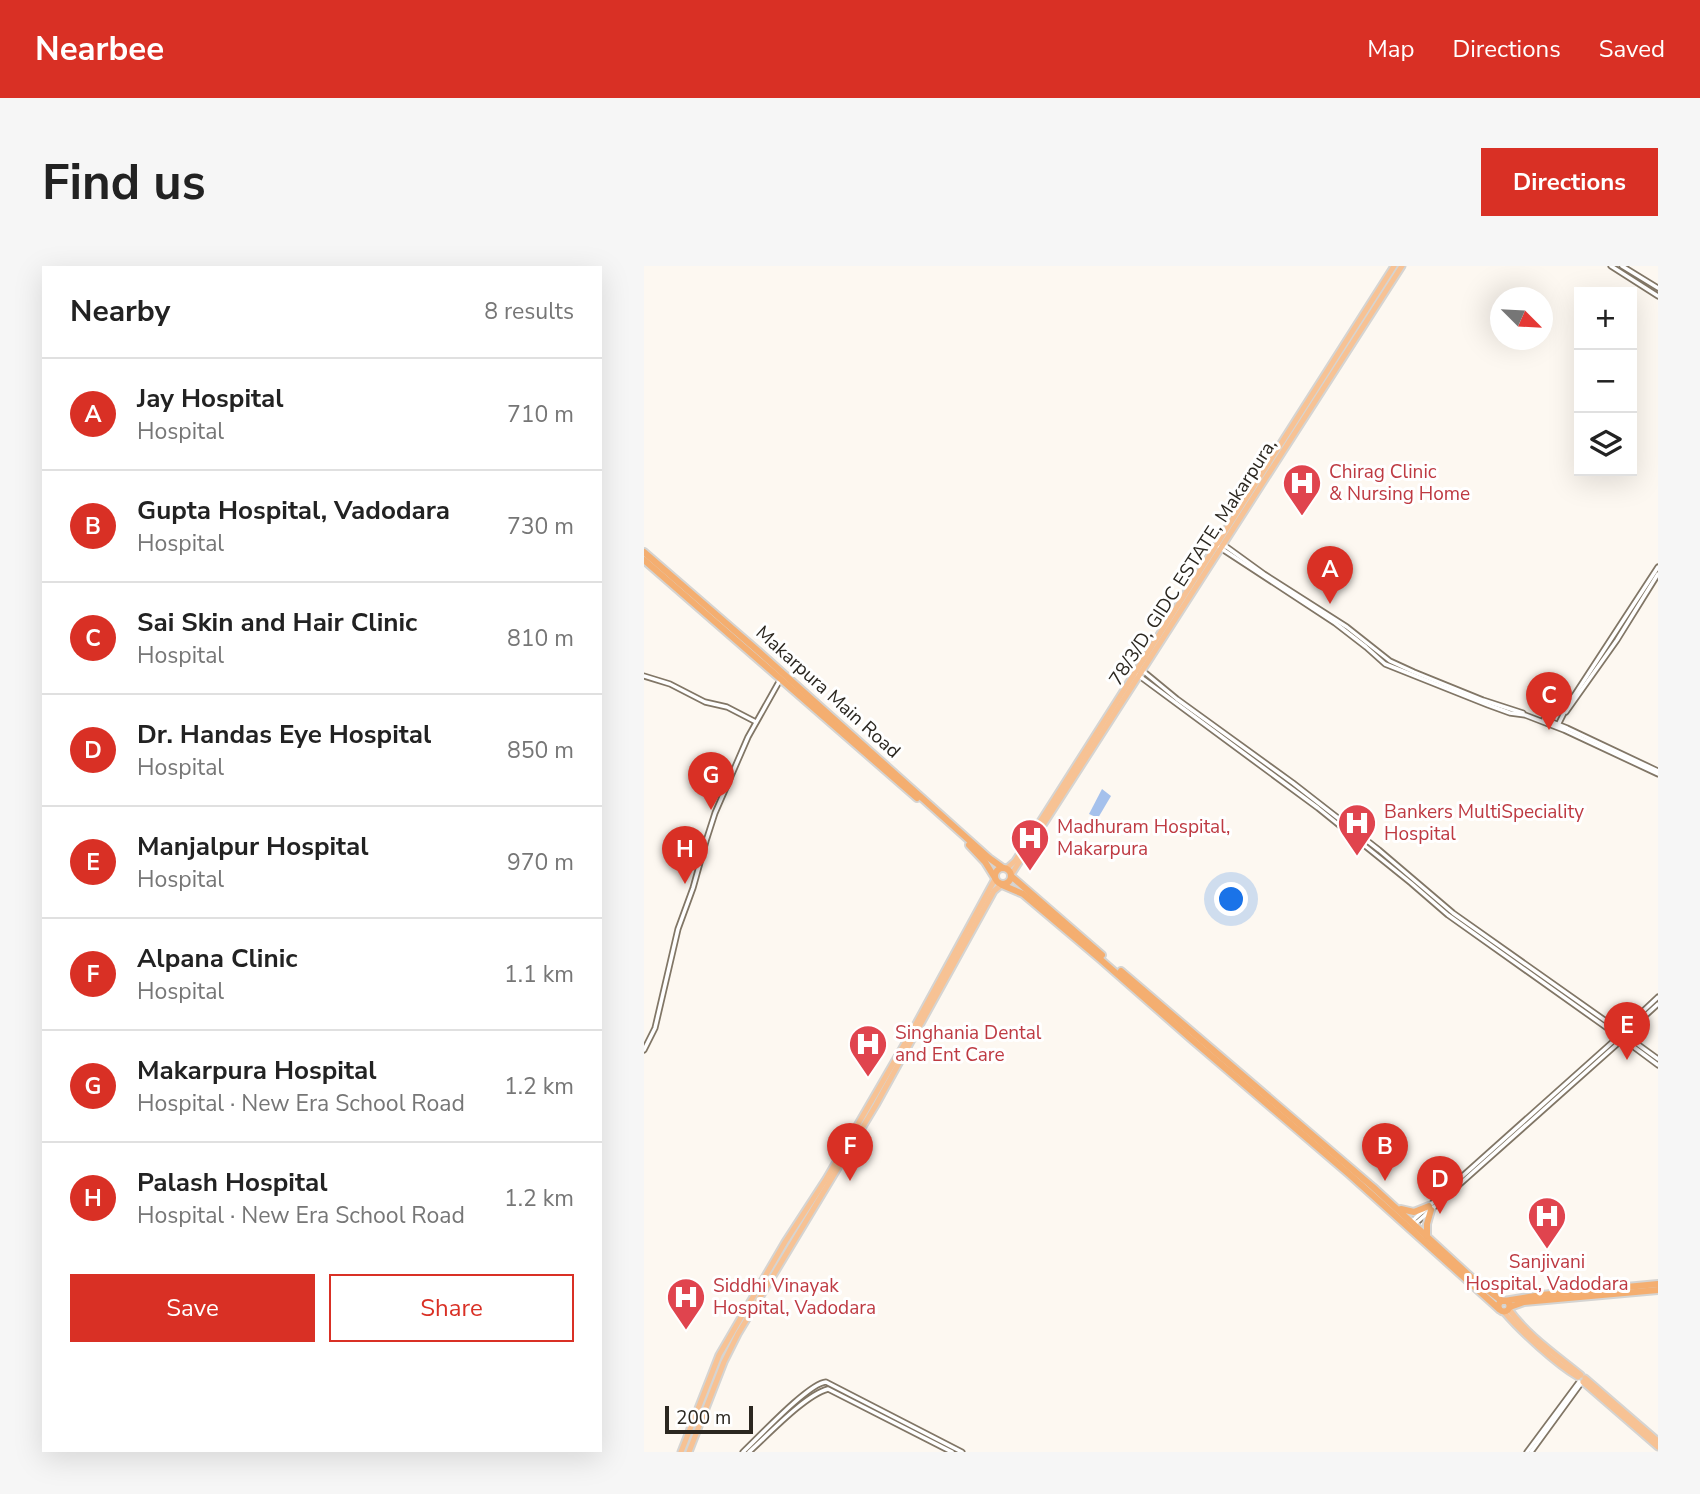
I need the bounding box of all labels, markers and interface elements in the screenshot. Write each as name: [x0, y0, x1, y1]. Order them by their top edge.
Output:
text: Nearbee: [35, 27, 164, 72]
text: Map: [1367, 33, 1414, 65]
text: Directions: [1452, 33, 1561, 65]
text: Saved: [1599, 33, 1665, 65]
button: Directions: [1481, 148, 1658, 216]
text: Find us: [42, 149, 206, 216]
north arrow: [1490, 287, 1553, 350]
map controls: [1574, 287, 1637, 476]
button: +: [1574, 287, 1637, 350]
text: Nearby: [70, 291, 170, 332]
text: 8 results: [484, 296, 574, 327]
button: −: [1574, 350, 1637, 413]
text: Jay Hospital: [137, 381, 284, 416]
text: A: [84, 399, 102, 430]
text: 710 m: [507, 399, 574, 430]
button: layers: [1574, 413, 1637, 476]
text: Hospital: [137, 416, 224, 447]
street label: 78/3/D, GIDC ESTATE, Makarpura,: [1103, 433, 1283, 691]
place label: Chirag Clinic & Nursing Home: [1329, 459, 1470, 507]
hospital icon: Chirag Clinic & Nursing Home: [1281, 462, 1323, 517]
text: Gupta Hospital, Vadodara: [137, 493, 450, 528]
text: B: [85, 511, 101, 542]
text: 730 m: [507, 511, 574, 542]
text: Hospital: [137, 528, 224, 559]
pin: A: [1307, 546, 1353, 604]
text: Sai Skin and Hair Clinic: [137, 605, 417, 640]
street label: Makarpura Main Road: [750, 620, 906, 764]
text: C: [85, 623, 101, 654]
text: 810 m: [507, 623, 574, 654]
text: Hospital: [137, 640, 224, 671]
pin: C: [1526, 672, 1572, 730]
text: Dr. Handas Eye Hospital: [137, 717, 431, 752]
text: D: [84, 735, 102, 766]
text: 850 m: [507, 735, 574, 766]
text: Hospital: [137, 752, 224, 783]
pin: G: [688, 752, 734, 810]
place label: Bankers MultiSpeciality Hospital: [1384, 799, 1584, 847]
hospital icon: Bankers MultiSpeciality Hospital: [1336, 802, 1378, 857]
place label: Madhuram Hospital, Makarpura: [1057, 814, 1230, 862]
hospital icon: Madhuram Hospital, Makarpura: [1009, 817, 1051, 872]
pin: H: [662, 826, 708, 884]
text: Manjalpur Hospital: [137, 829, 369, 864]
text: E: [86, 847, 100, 878]
text: 970 m: [507, 847, 574, 878]
text: Hospital: [137, 864, 224, 895]
your location: [1214, 882, 1248, 916]
text: Alpana Clinic: [137, 941, 298, 976]
text: F: [87, 959, 99, 990]
text: 1.1 km: [504, 959, 574, 990]
text: Hospital: [137, 976, 224, 1007]
pin: E: [1604, 1002, 1650, 1060]
place label: Singhania Dental and Ent Care: [895, 1020, 1042, 1068]
hospital icon: Singhania Dental and Ent Care: [847, 1023, 889, 1078]
text: Makarpura Hospital: [137, 1053, 376, 1088]
text: G: [85, 1071, 101, 1102]
text: 1.2 km: [504, 1071, 574, 1102]
text: Hospital · New Era School Road: [137, 1088, 465, 1119]
pin: F: [827, 1123, 873, 1181]
pin: B: [1362, 1123, 1408, 1181]
pin: D: [1417, 1156, 1463, 1214]
text: Palash Hospital: [137, 1165, 328, 1200]
text: H: [84, 1183, 102, 1214]
text: 1.2 km: [504, 1183, 574, 1214]
hospital icon: Sanjivani Hospital, Vadodara: [1526, 1195, 1568, 1250]
text: Hospital · New Era School Road: [137, 1200, 465, 1231]
place label: Sanjivani Hospital, Vadodara: [1465, 1249, 1629, 1297]
place label: Siddhi Vinayak Hospital, Vadodara: [713, 1273, 876, 1321]
button: Save: [70, 1274, 315, 1342]
button: Share: [329, 1274, 574, 1342]
hospital icon: Siddhi Vinayak Hospital, Vadodara: [665, 1276, 707, 1331]
scale bar: [665, 1403, 752, 1435]
text: 200 m: [676, 1405, 731, 1431]

